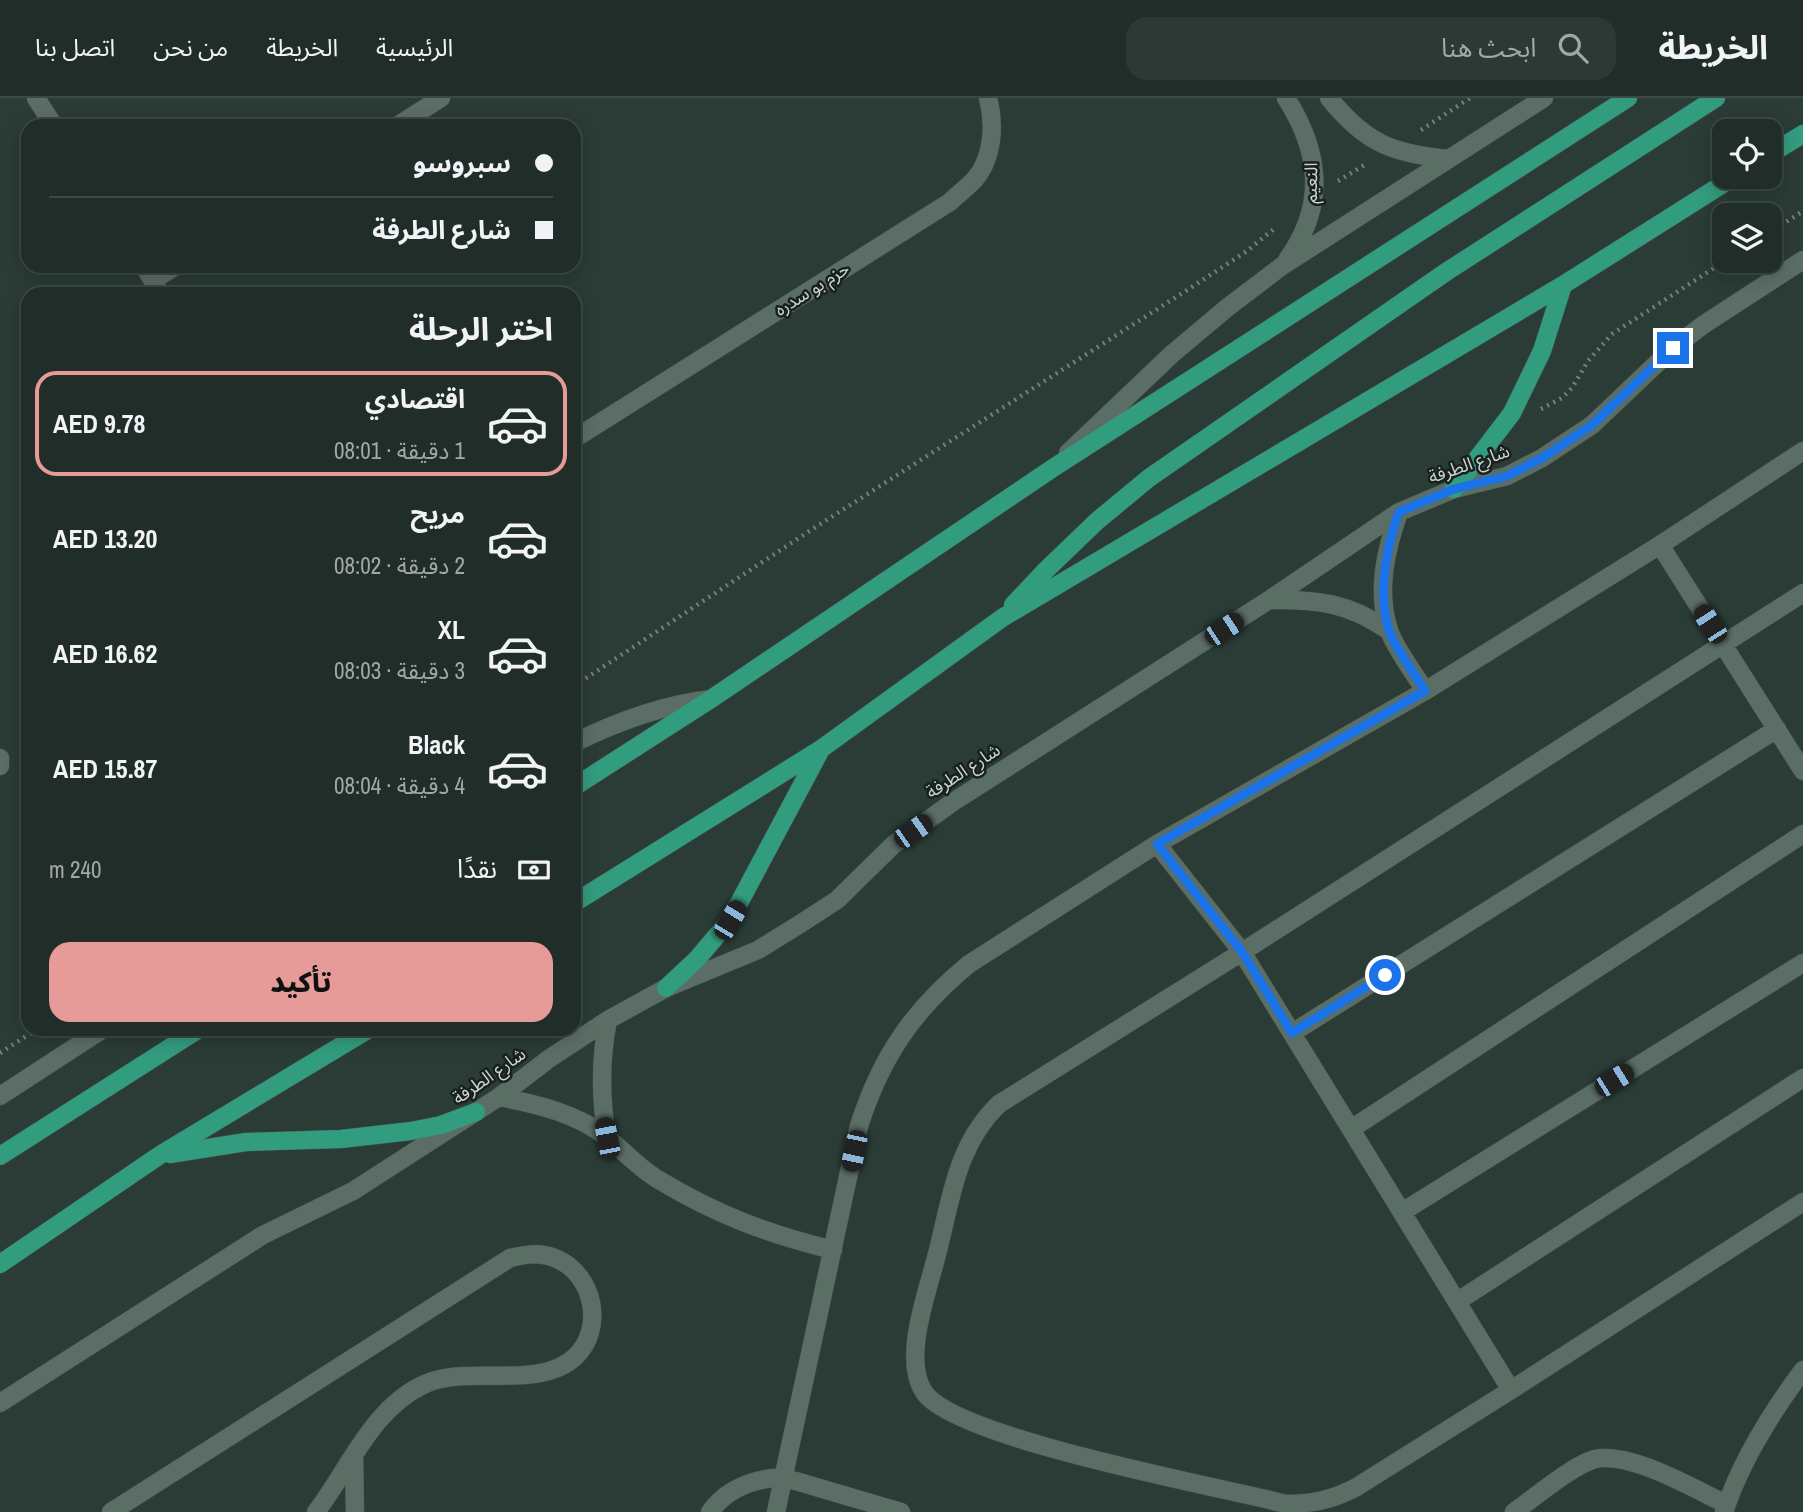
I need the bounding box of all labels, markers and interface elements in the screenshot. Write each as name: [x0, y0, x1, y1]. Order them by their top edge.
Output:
search box: [1126, 17, 1616, 80]
text: الخريطة: [1658, 25, 1768, 69]
icon: search: [1554, 29, 1592, 67]
text: ابحث هنا: [1441, 30, 1536, 65]
text: اتصل بنا: [35, 31, 115, 63]
text: من نحن: [153, 31, 228, 63]
text: الخريطة: [266, 31, 338, 63]
text: الرئيسية: [376, 31, 453, 63]
map controls: [1712, 119, 1782, 273]
button: locate: [1712, 119, 1782, 189]
text: سبروسو: [413, 145, 511, 180]
street label: النعيم: [1298, 162, 1324, 204]
button: layers: [1712, 203, 1782, 273]
text: شارع الطرفة: [372, 212, 511, 247]
street label: حزم بو سدره: [769, 256, 855, 323]
text: اختر الرحلة: [409, 307, 553, 350]
route end: [1657, 332, 1689, 364]
text: اقتصادي: [365, 381, 465, 416]
icon: car: [486, 392, 549, 455]
text: AED 9.78: [53, 406, 145, 441]
text: 1 دقيقة · 08:01: [334, 435, 465, 466]
street label: شارع الطرفة: [1425, 438, 1513, 491]
text: مريح: [410, 496, 465, 531]
icon: car: [486, 507, 549, 570]
text: AED 13.20: [53, 521, 157, 556]
text: 2 دقيقة · 08:02: [334, 550, 465, 581]
car: [1690, 601, 1731, 647]
car: [1201, 609, 1248, 649]
text: XL: [438, 612, 465, 647]
icon: car: [486, 622, 549, 685]
text: AED 16.62: [53, 636, 157, 671]
text: 3 دقيقة · 08:03: [334, 655, 465, 686]
text: Black: [408, 727, 465, 762]
icon: car: [486, 737, 549, 800]
street label: شارع الطرفة: [921, 737, 1006, 806]
text: AED 15.87: [53, 751, 157, 786]
text: 4 دقيقة · 08:04: [334, 770, 465, 801]
car: [890, 810, 937, 852]
text: نقدًا: [457, 851, 497, 886]
icon: cash: [515, 851, 553, 889]
text: 240 m: [49, 854, 101, 885]
car: [711, 897, 750, 943]
button: تأكيد: [49, 942, 553, 1022]
route start: [1369, 959, 1401, 991]
street label: شارع الطرفة: [447, 1041, 532, 1112]
car: [1591, 1060, 1638, 1100]
car: [593, 1115, 622, 1161]
car: [840, 1128, 869, 1174]

